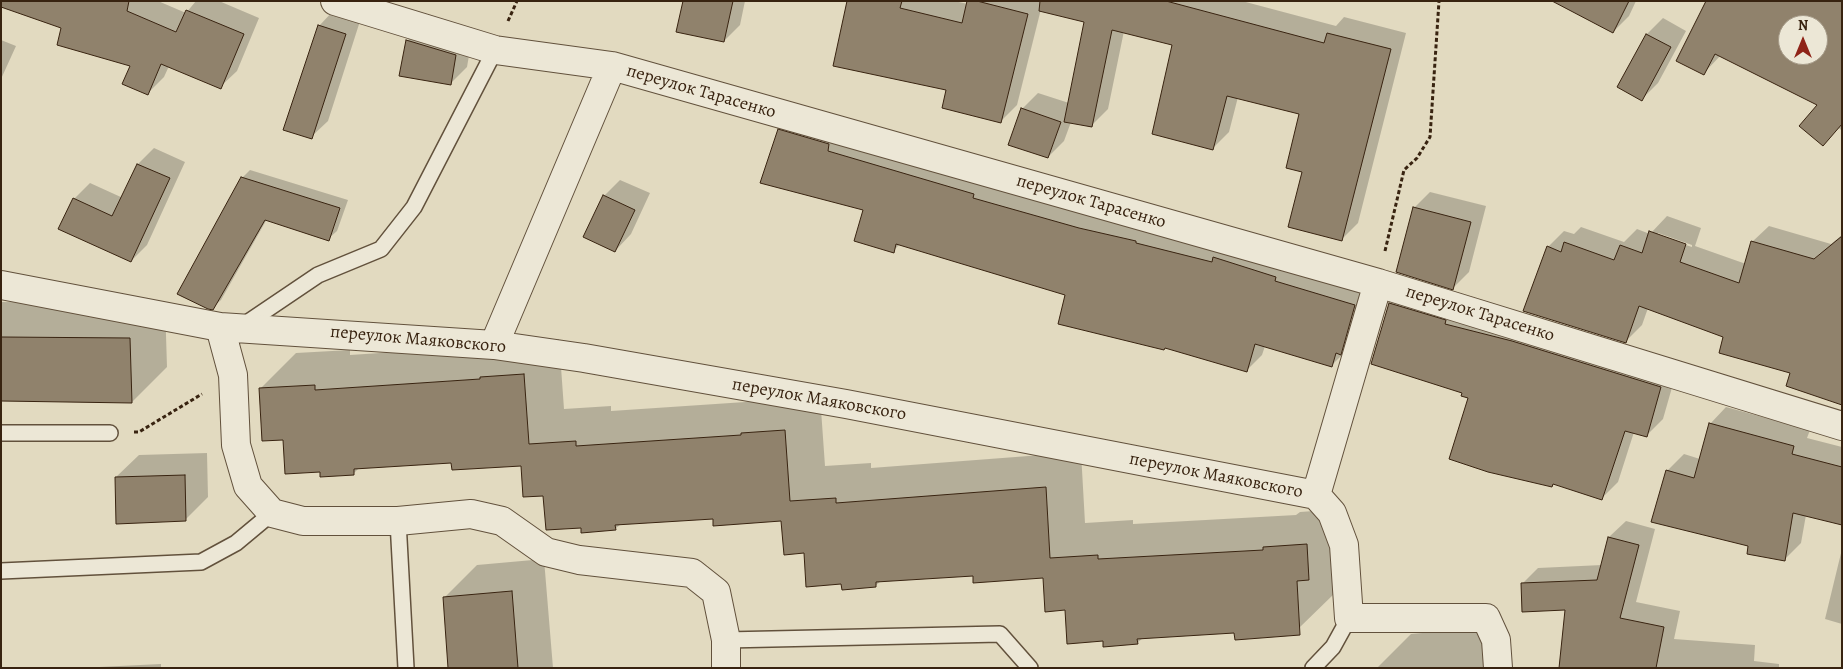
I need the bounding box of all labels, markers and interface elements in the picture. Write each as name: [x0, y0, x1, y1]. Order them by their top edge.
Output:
north arrow: [1778, 15, 1828, 65]
text: N: [1798, 16, 1808, 35]
street label: переулок Тарасенко: [624, 60, 778, 124]
street label: переулок Тарасенко: [1014, 170, 1168, 234]
street label: переулок Тарасенко: [1403, 281, 1557, 347]
street label: переулок Маяковского: [329, 322, 507, 358]
street label: переулок Маяковского: [730, 374, 908, 426]
street label: переулок Маяковского: [1127, 449, 1305, 503]

